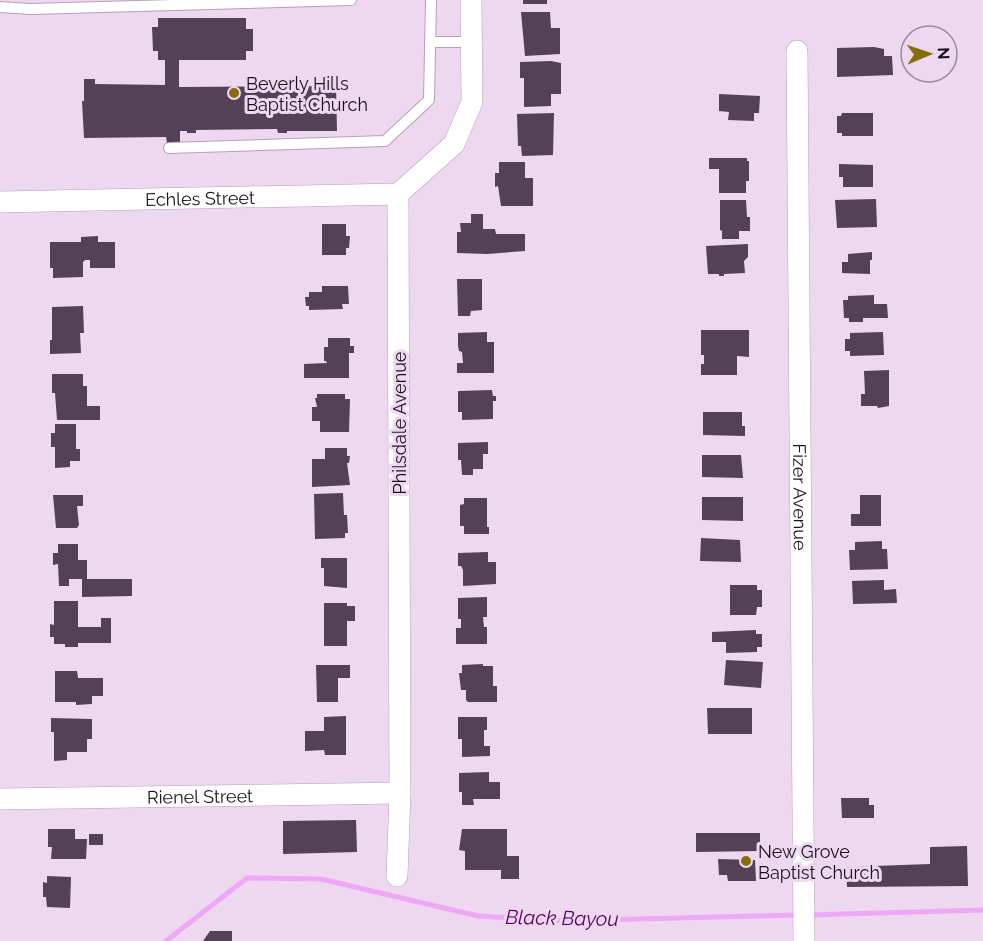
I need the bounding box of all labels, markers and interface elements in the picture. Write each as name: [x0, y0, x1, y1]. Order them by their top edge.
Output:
north arrow: [899, 24, 959, 84]
text: N: [934, 47, 953, 60]
place label: Beverly Hills Baptist Church: [246, 73, 368, 115]
marker: Beverly Hills Baptist Church: [227, 86, 241, 100]
street label: Echles Street: [145, 186, 255, 210]
street label: Philsdale Avenue: [389, 351, 410, 494]
street label: Fizer Avenue: [790, 443, 811, 551]
street label: Rienel Street: [147, 785, 253, 807]
place label: New Grove Baptist Church: [758, 841, 880, 883]
marker: New Grove Baptist Church: [739, 854, 753, 868]
water label: Black Bayou: [505, 905, 619, 931]

